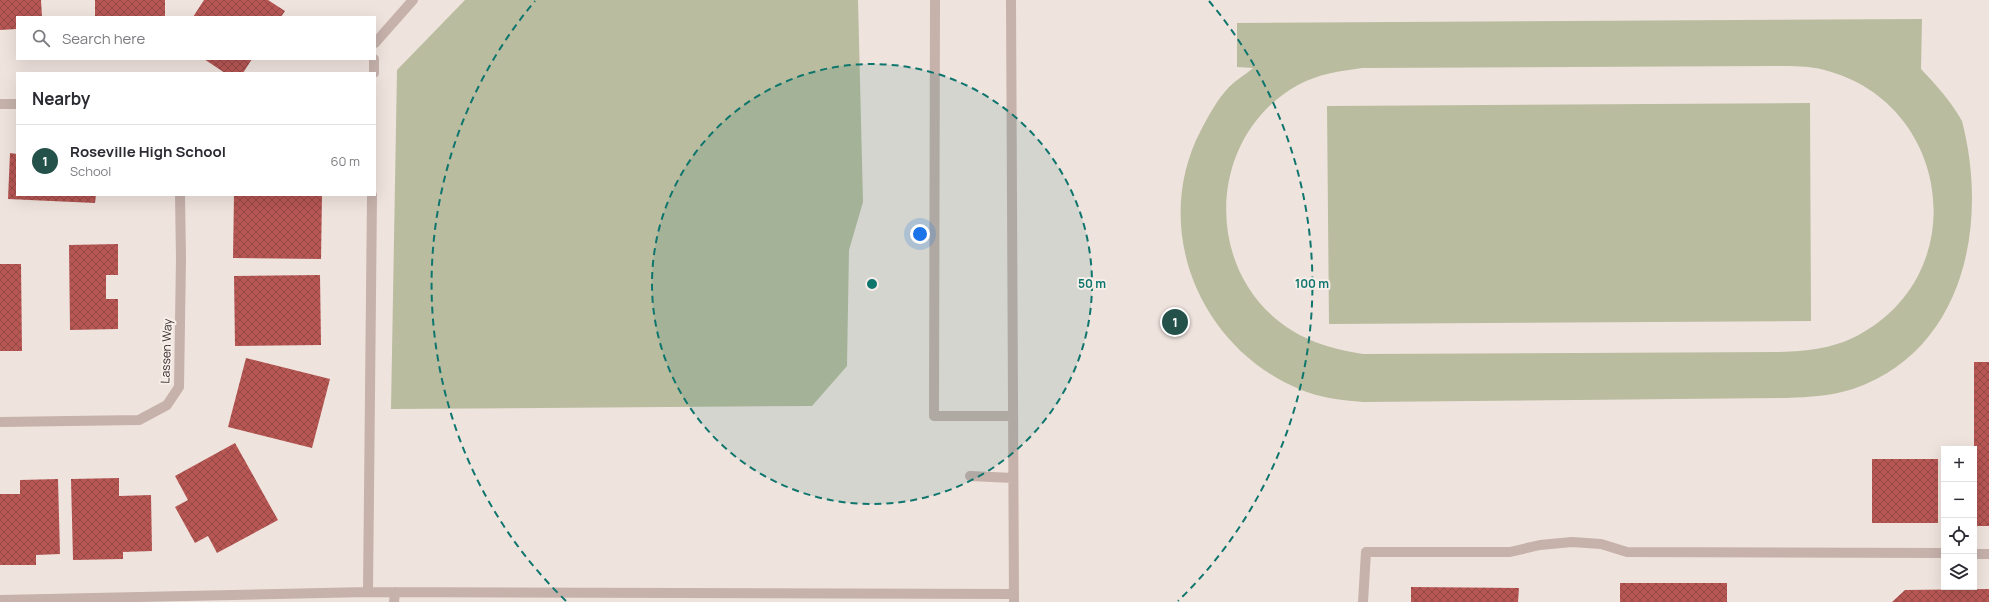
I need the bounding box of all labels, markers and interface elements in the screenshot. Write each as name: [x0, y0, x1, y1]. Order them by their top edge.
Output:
search box: [16, 16, 376, 60]
icon: search: [30, 27, 52, 49]
text: Search here: [62, 28, 145, 49]
text: Nearby: [32, 87, 90, 110]
text: Roseville High School: [70, 141, 226, 162]
text: 1: [42, 152, 48, 170]
text: 60 m: [330, 152, 360, 170]
text: School: [70, 162, 111, 180]
your location: [910, 224, 930, 244]
text: 50 m: [1078, 275, 1106, 292]
text: 100 m: [1295, 275, 1329, 292]
centre of rings: [865, 277, 879, 291]
pin: 1: [1162, 307, 1188, 337]
street label: Lassen Way: [156, 318, 176, 384]
map controls: [1941, 446, 1977, 590]
button: +: [1941, 446, 1977, 482]
button: −: [1941, 482, 1977, 518]
button: locate: [1941, 518, 1977, 554]
button: layers: [1941, 554, 1977, 590]

